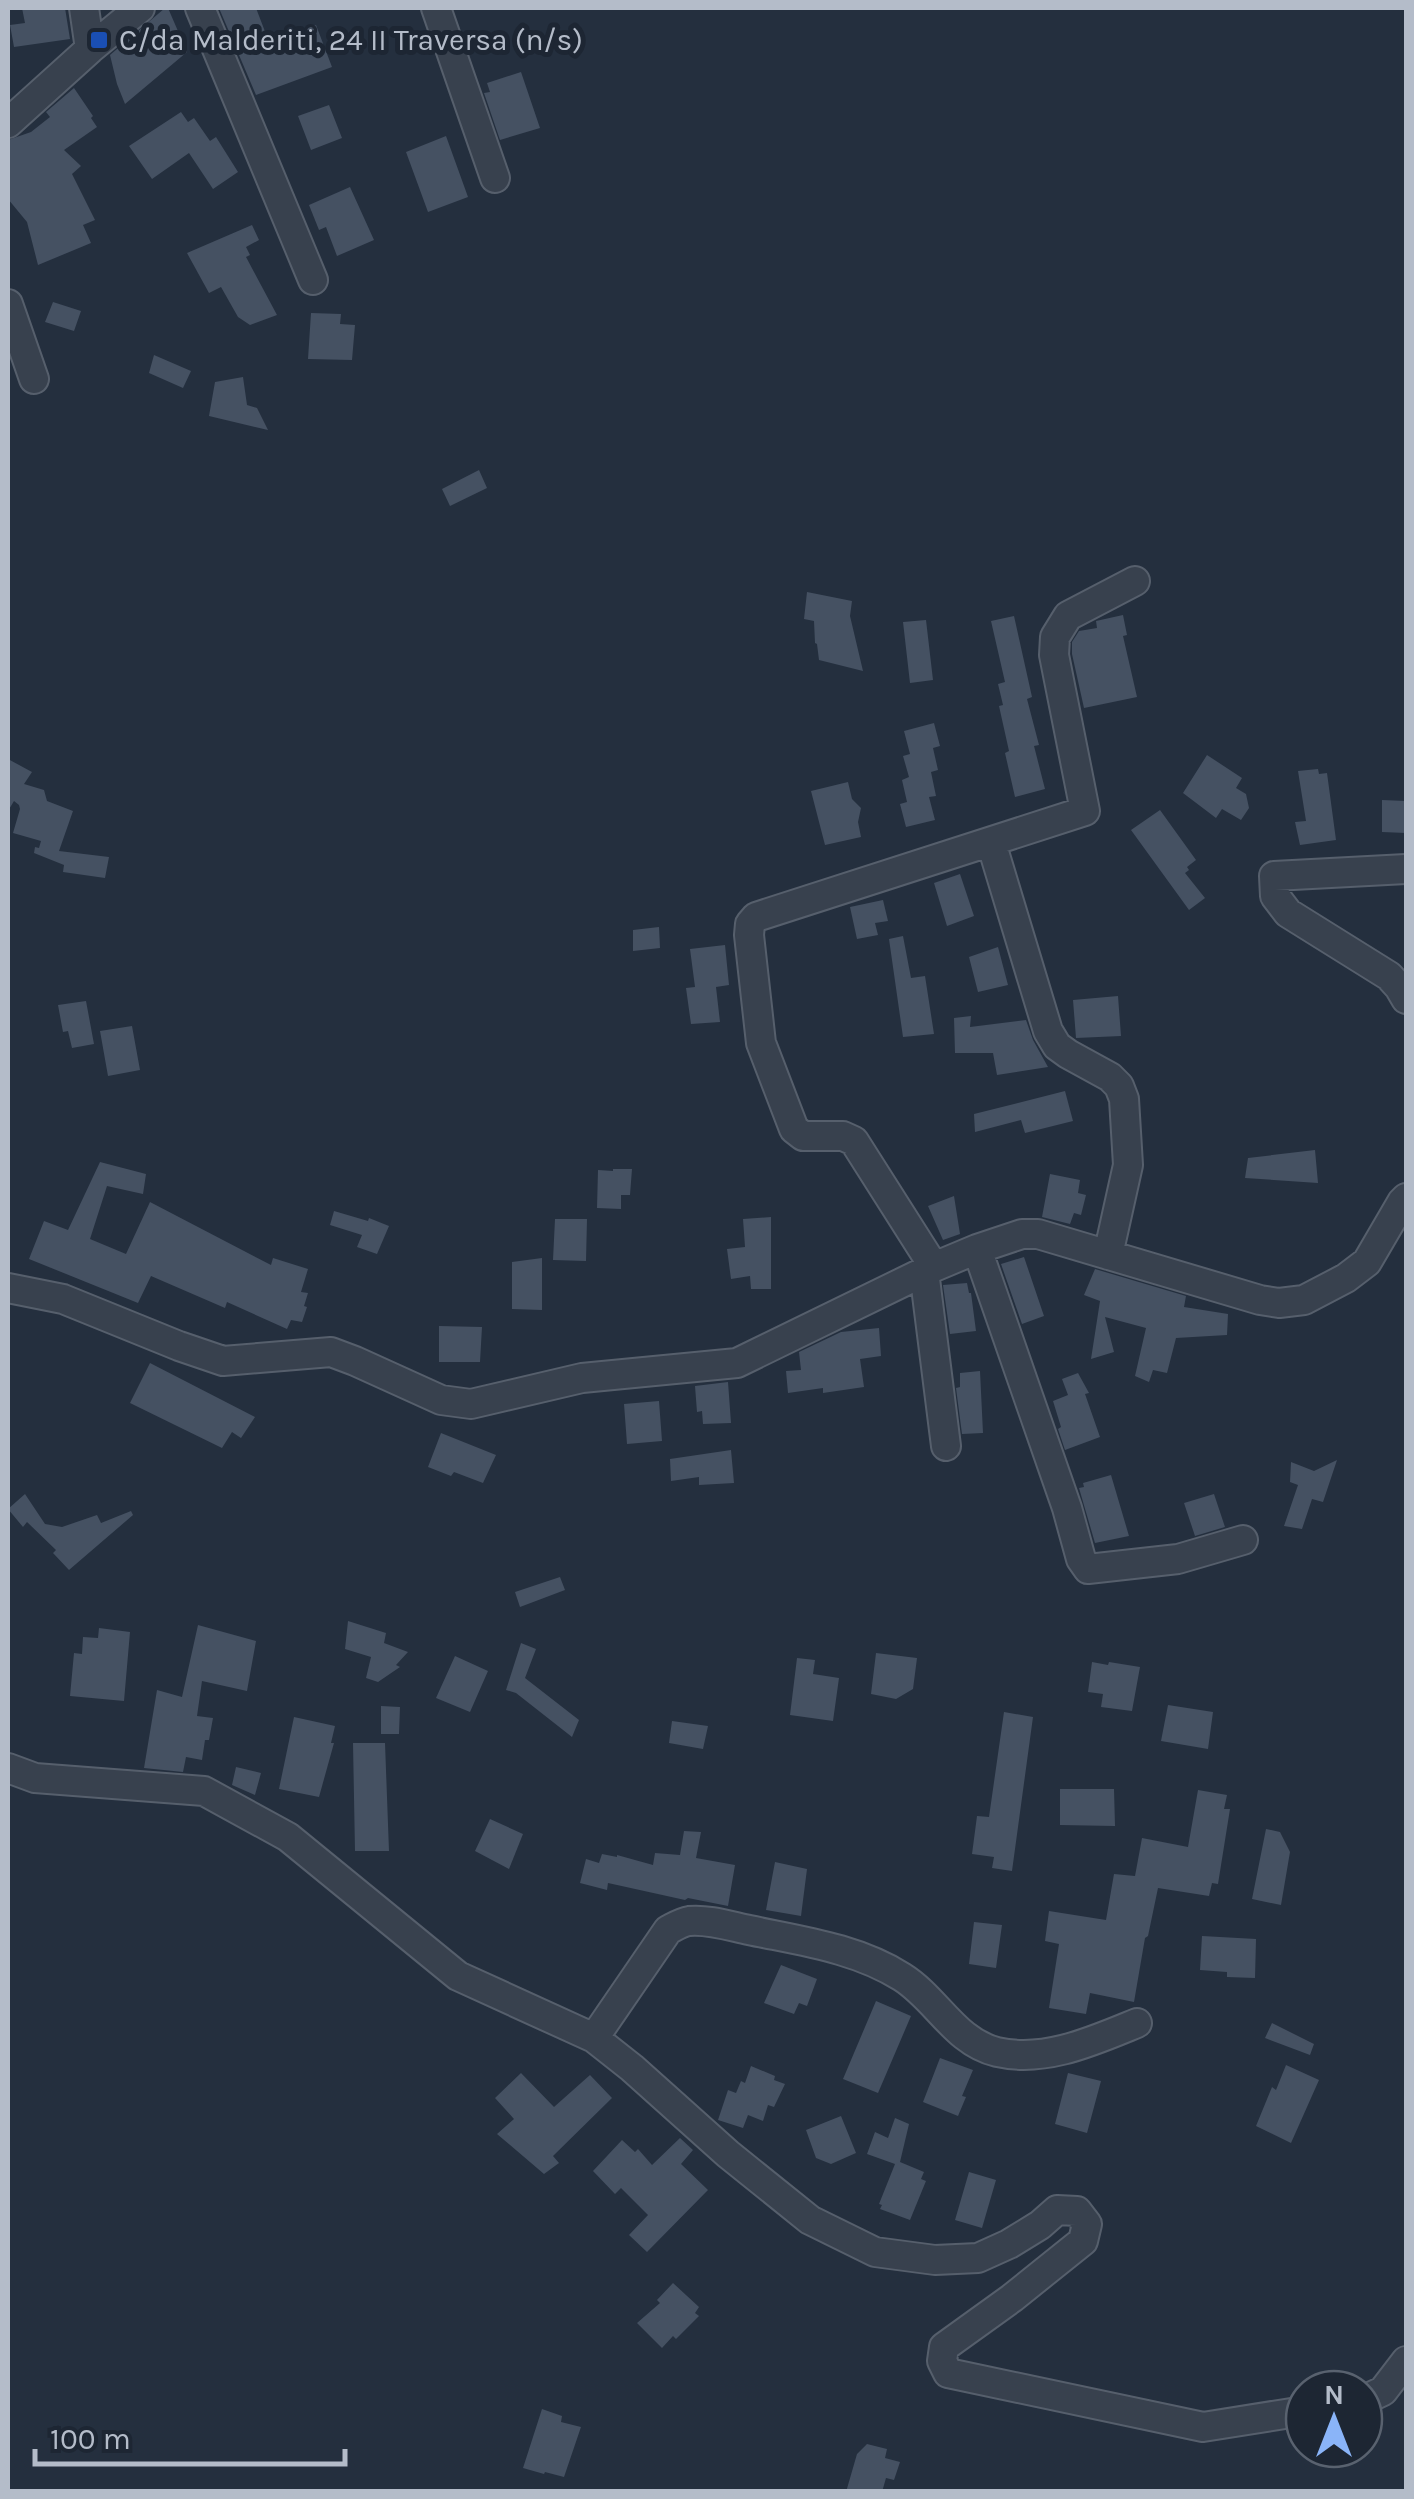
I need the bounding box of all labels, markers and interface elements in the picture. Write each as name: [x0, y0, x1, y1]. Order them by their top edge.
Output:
place label: C/da Malderiti, 24 II Traversa (n/s): [119, 22, 583, 58]
marker: C/da Malderiti, 24 II Traversa (n/s): [88, 29, 110, 51]
north arrow: [1284, 2369, 1384, 2469]
text: N: [1324, 2378, 1344, 2411]
scale bar: [35, 2404, 345, 2466]
text: 100 m: [50, 2421, 131, 2457]

